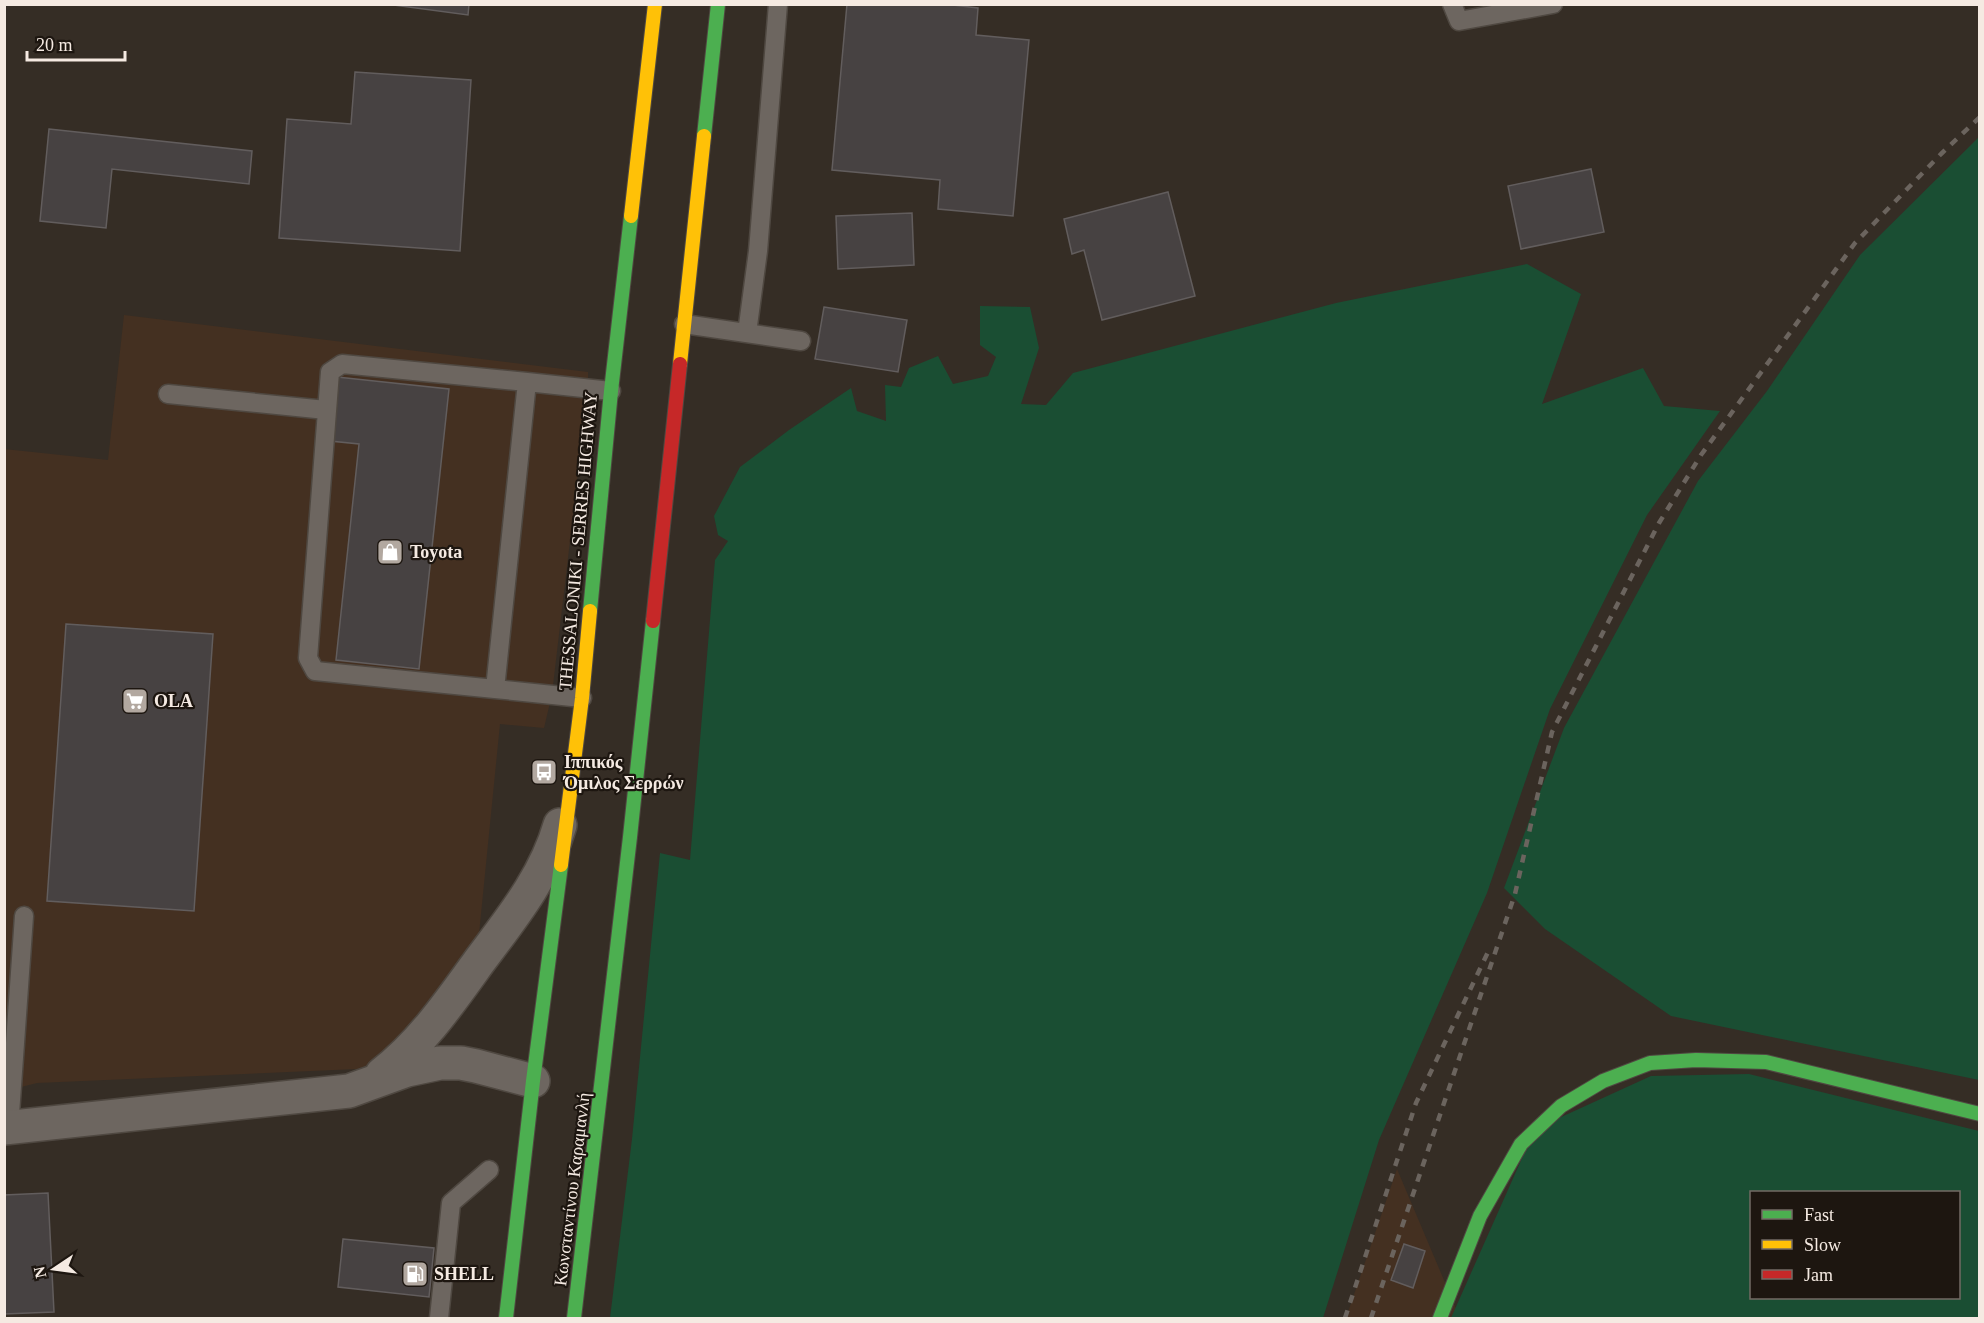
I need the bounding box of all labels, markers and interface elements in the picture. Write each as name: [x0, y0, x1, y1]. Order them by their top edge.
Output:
scale bar: [27, 24, 124, 62]
text: 20 m: [36, 35, 73, 55]
street label: THESSALONIKI - SERRES HIGHWAY: [555, 391, 601, 691]
shop icon: Toyota: [375, 537, 405, 567]
place label: Toyota: [410, 542, 462, 562]
supermarket icon: OLA: [120, 686, 150, 716]
place label: OLA: [154, 691, 193, 711]
place label: Ιππικός Όμιλος Σερρών: [562, 752, 684, 793]
bus stop icon: Ιππικός Όμιλος Σερρών: [529, 757, 559, 787]
street label: Κωνσταντίνου Καραμανλή: [550, 1091, 594, 1287]
legend: [1750, 1191, 1960, 1299]
text: Fast: [1804, 1205, 1834, 1225]
text: Slow: [1804, 1235, 1841, 1255]
north arrow: [24, 1239, 84, 1299]
fuel station icon: SHELL: [400, 1259, 430, 1289]
text: N: [30, 1264, 49, 1280]
place label: SHELL: [434, 1264, 494, 1284]
text: Jam: [1804, 1265, 1833, 1285]

